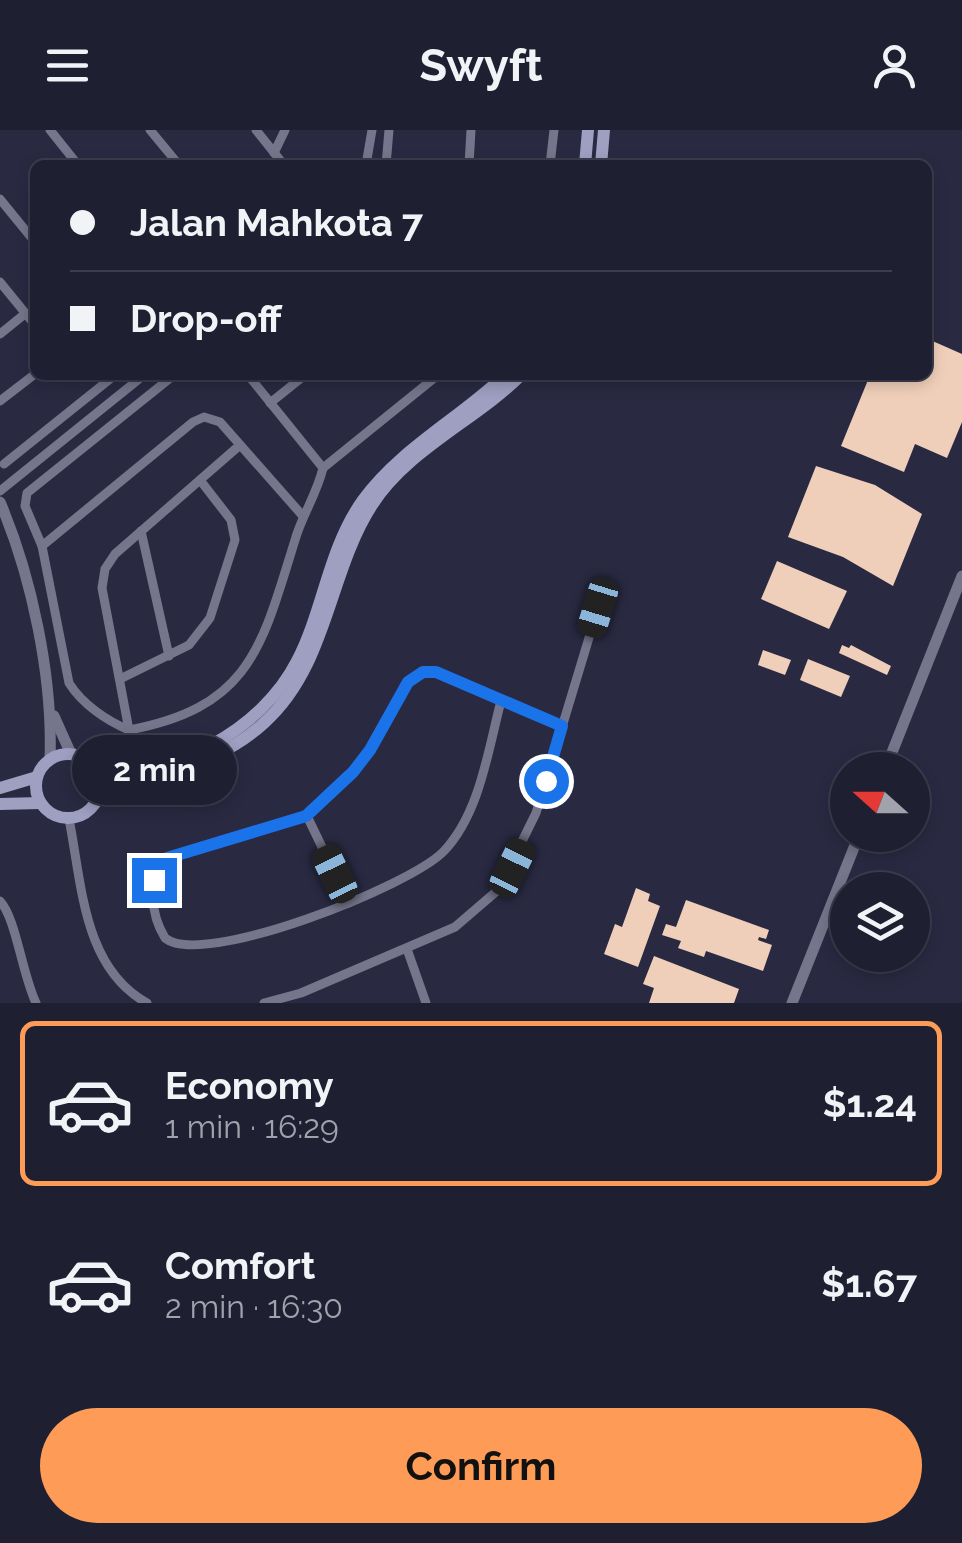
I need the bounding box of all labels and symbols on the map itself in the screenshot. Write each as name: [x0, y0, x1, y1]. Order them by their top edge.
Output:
car: [575, 575, 621, 641]
callout: 2 min: [72, 735, 236, 805]
north arrow: [830, 752, 930, 852]
route start: [524, 759, 569, 804]
car: [485, 834, 539, 902]
car: [308, 840, 362, 908]
route end: [132, 858, 177, 903]

